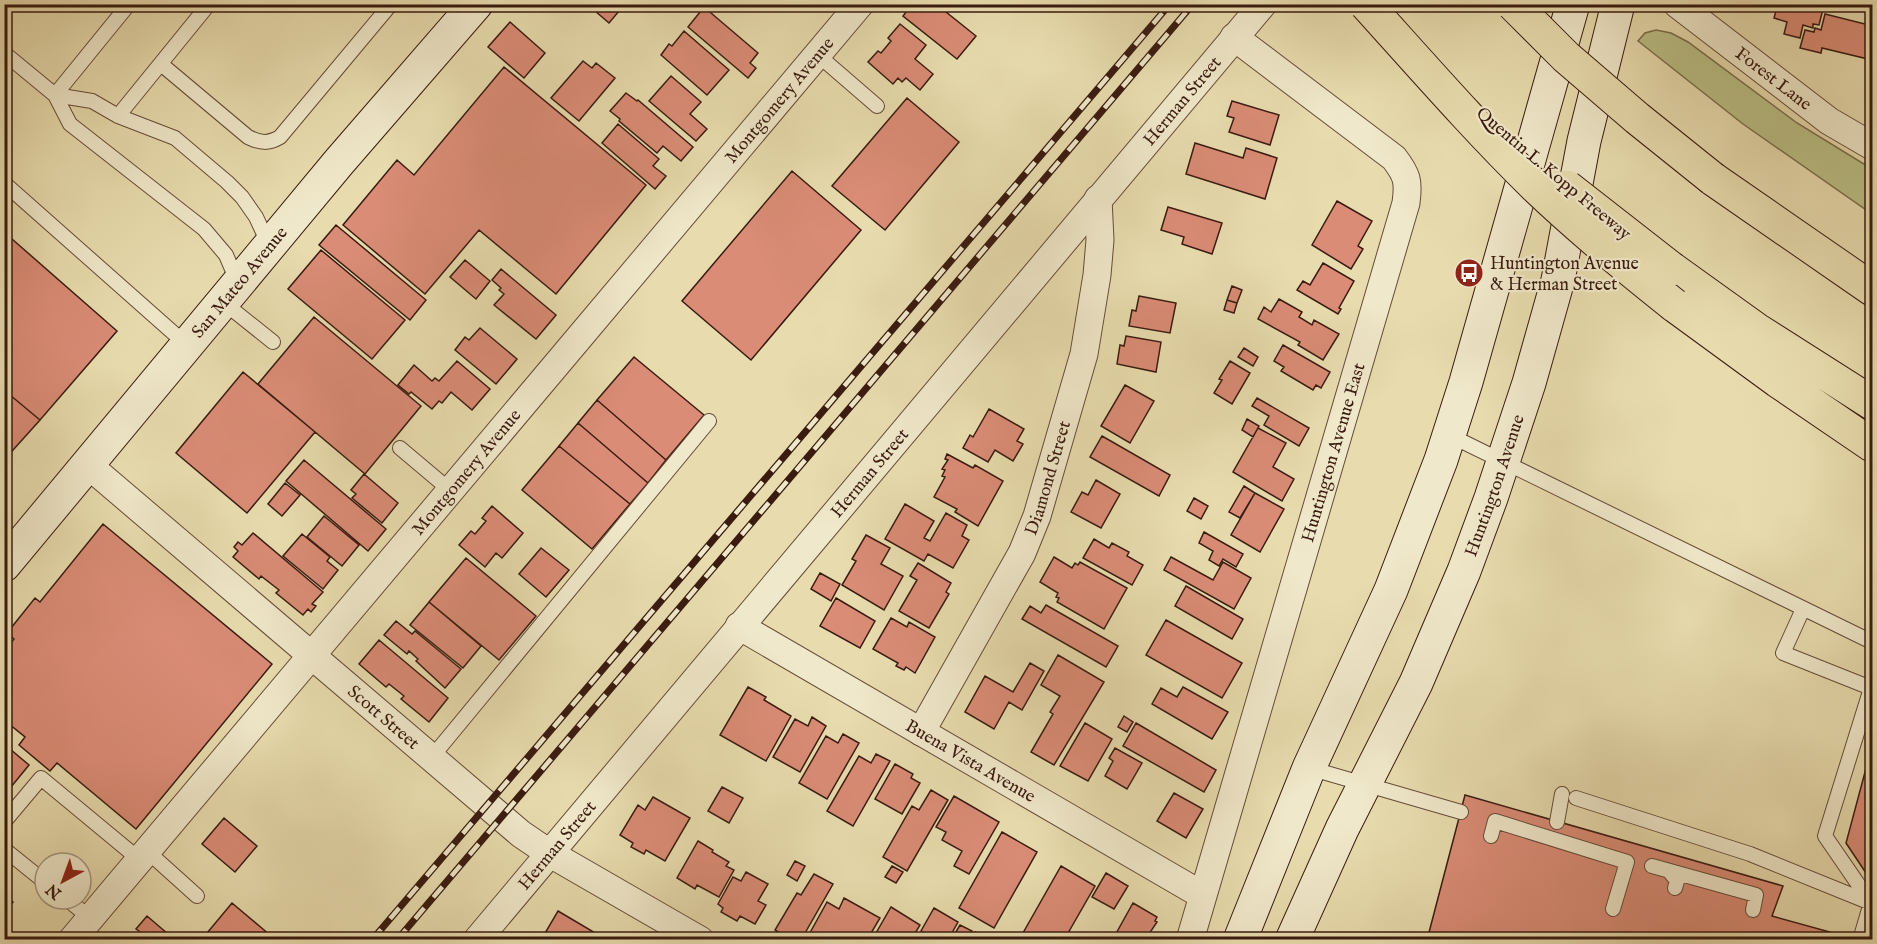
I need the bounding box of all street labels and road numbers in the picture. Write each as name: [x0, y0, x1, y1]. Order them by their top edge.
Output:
street label: Montgomery Avenue: [721, 33, 840, 169]
street label: Forest Lane: [1730, 43, 1816, 116]
street label: Herman Street: [1139, 52, 1227, 151]
street label: Quentin L. Kopp Freeway: [1471, 102, 1635, 246]
street label: San Mateo Avenue: [187, 222, 293, 344]
street label: Huntington Avenue East: [1297, 361, 1371, 545]
street label: Montgomery Avenue: [408, 405, 527, 541]
street label: Huntington Avenue: [1460, 412, 1531, 560]
street label: Diamond Street: [1020, 418, 1077, 539]
street label: Herman Street: [826, 424, 915, 523]
street label: Scott Street: [342, 681, 424, 755]
street label: Buena Vista Avenue: [901, 715, 1039, 809]
street label: Herman Street: [514, 796, 602, 896]

